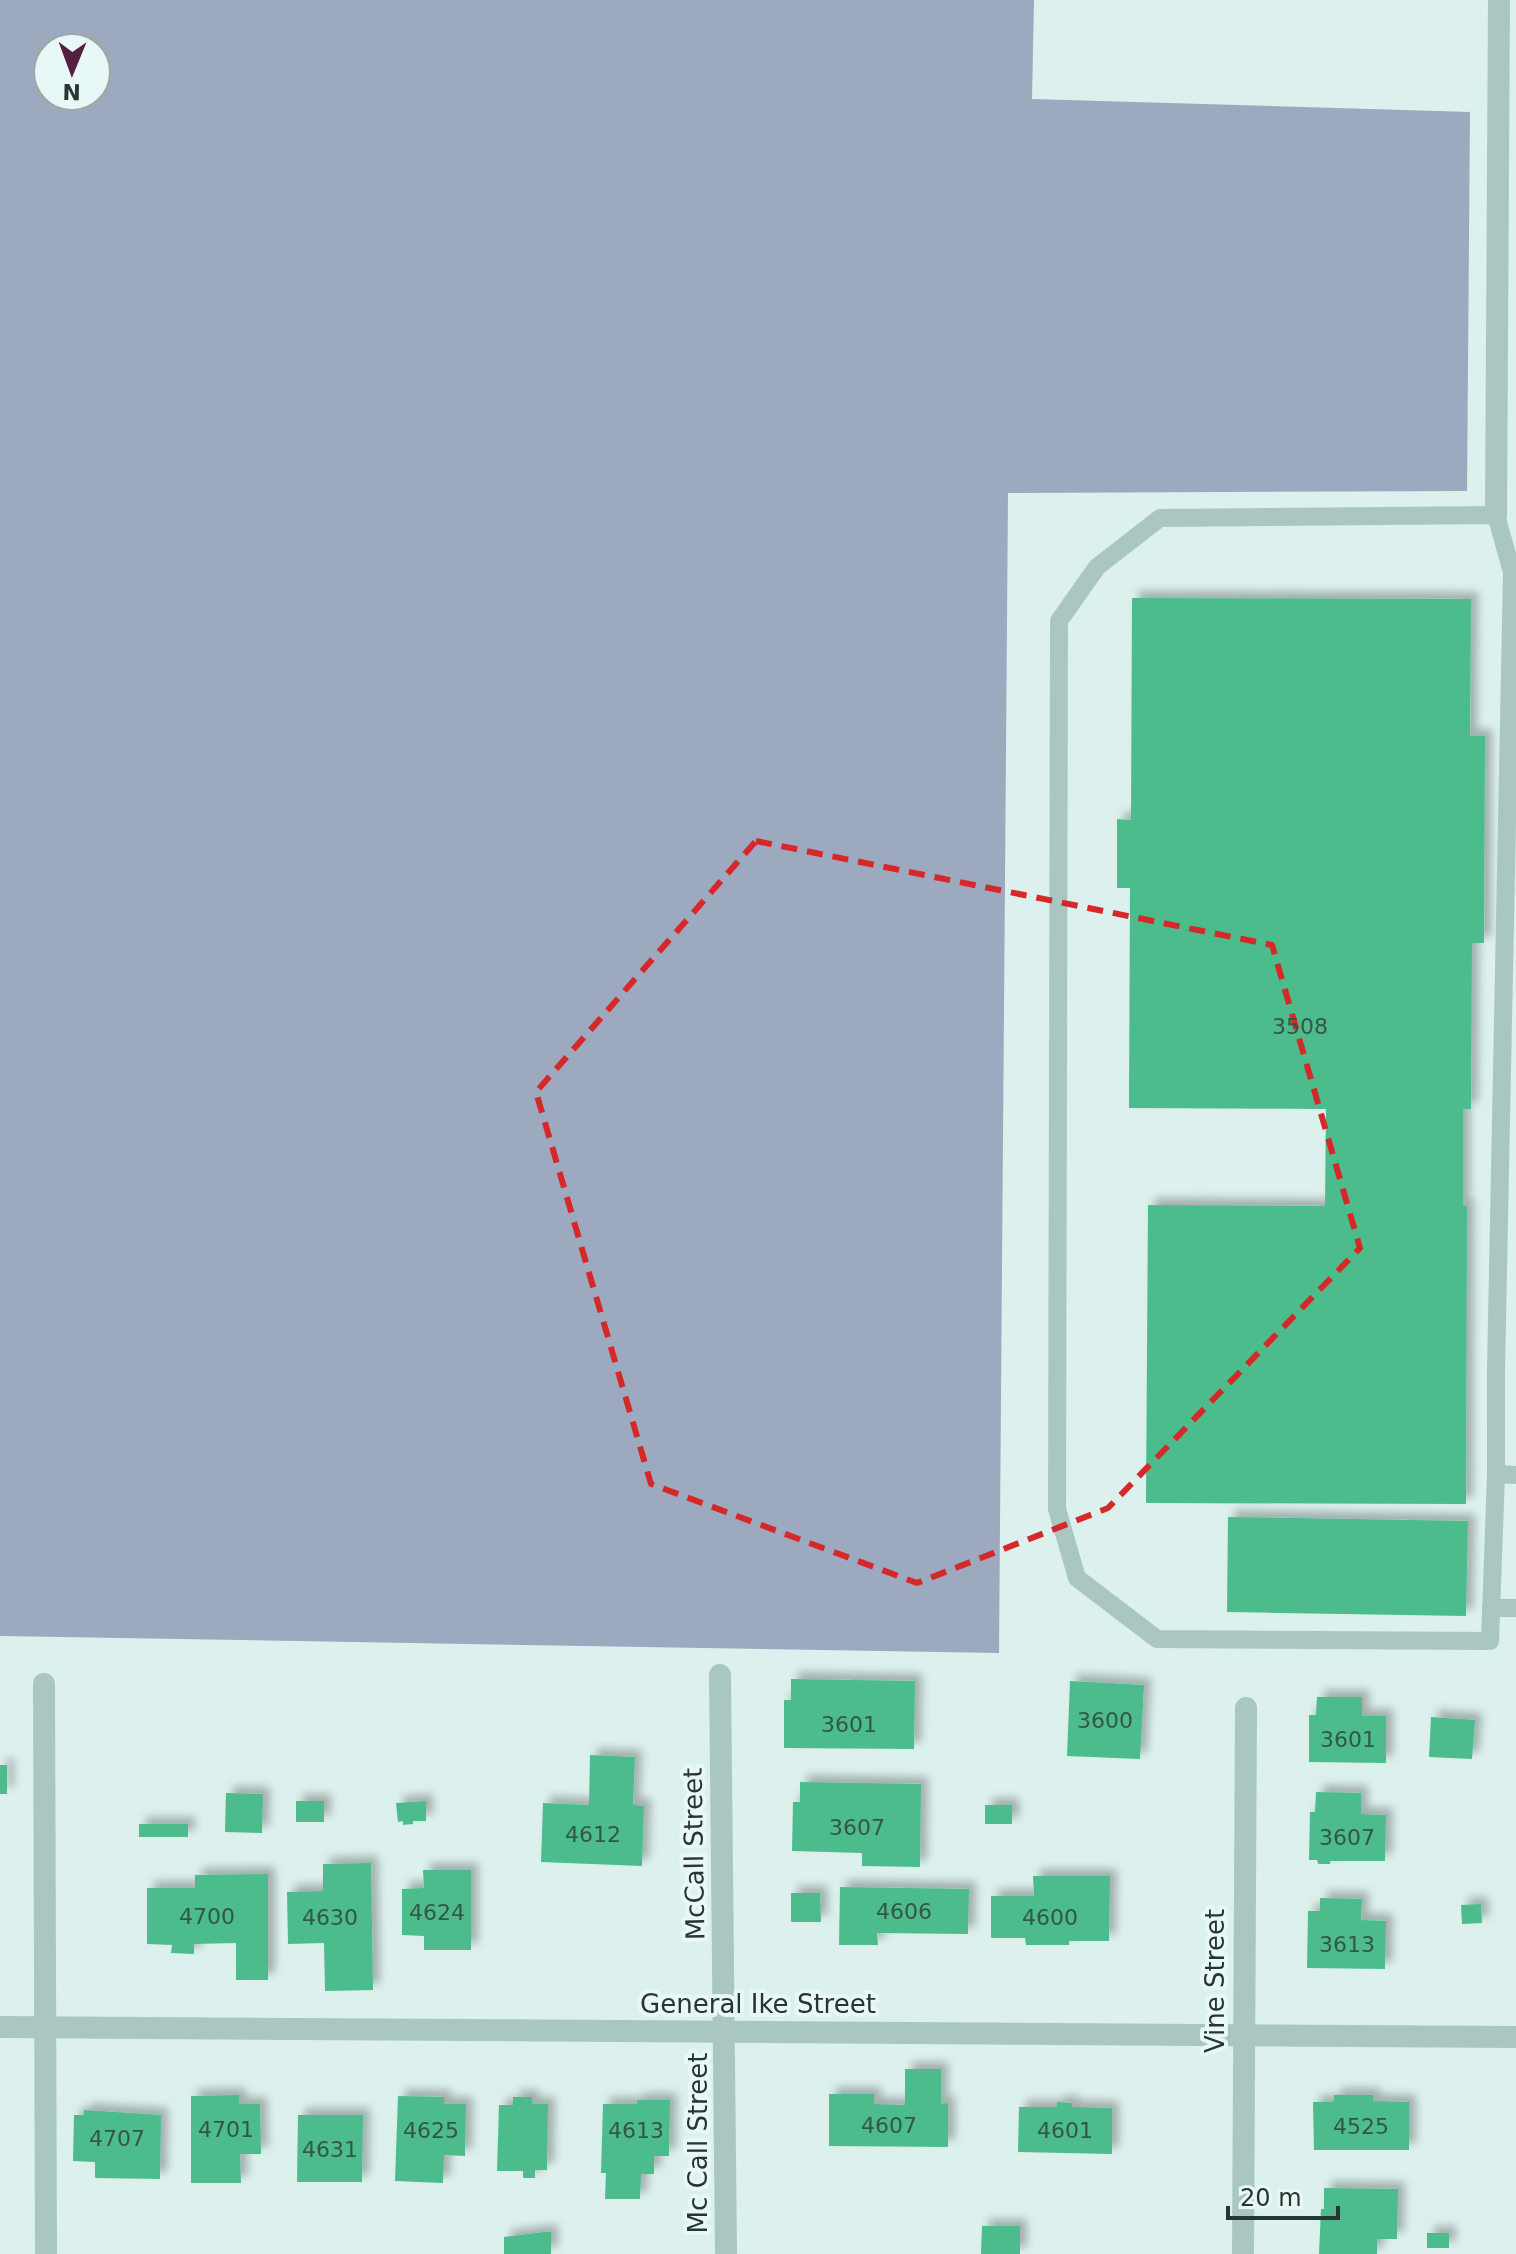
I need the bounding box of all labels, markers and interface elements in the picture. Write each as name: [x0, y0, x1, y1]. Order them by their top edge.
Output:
north arrow: [32, 32, 112, 112]
text: N: [62, 79, 81, 104]
house number: 3508: [1272, 1014, 1328, 1039]
house number: 3600: [1077, 1708, 1133, 1733]
house number: 3601: [821, 1712, 877, 1737]
house number: 3601: [1320, 1727, 1376, 1752]
street label: McCall Street: [677, 1767, 711, 1941]
house number: 3607: [829, 1815, 885, 1840]
house number: 4612: [565, 1822, 621, 1847]
house number: 3607: [1319, 1825, 1375, 1850]
house number: 4606: [876, 1899, 932, 1924]
house number: 4624: [409, 1900, 465, 1925]
house number: 4700: [179, 1904, 235, 1929]
house number: 4630: [302, 1905, 358, 1930]
house number: 4600: [1022, 1905, 1078, 1930]
street label: Vine Street: [1200, 1909, 1230, 2053]
house number: 3613: [1319, 1932, 1375, 1957]
street label: General Ike Street: [640, 1989, 876, 2019]
street label: Mc Call Street: [683, 2053, 713, 2233]
house number: 4607: [861, 2113, 917, 2138]
house number: 4525: [1333, 2114, 1389, 2139]
house number: 4701: [198, 2117, 254, 2142]
house number: 4625: [403, 2118, 459, 2143]
house number: 4613: [608, 2118, 664, 2143]
house number: 4601: [1037, 2118, 1093, 2143]
house number: 4707: [89, 2126, 145, 2151]
house number: 4631: [302, 2137, 358, 2162]
scale bar: [1228, 2170, 1338, 2220]
text: 20 m: [1240, 2184, 1302, 2212]

